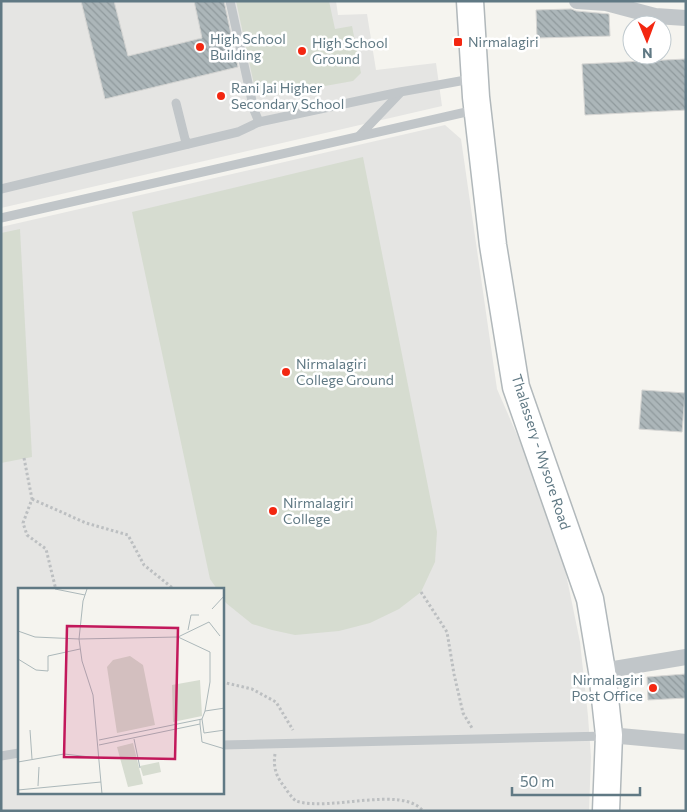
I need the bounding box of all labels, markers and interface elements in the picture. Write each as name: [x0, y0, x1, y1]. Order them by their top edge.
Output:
north arrow: [622, 15, 672, 65]
place label: High School Building: [210, 30, 286, 63]
place label: Nirmalagiri: [468, 33, 539, 50]
place label: High School Ground: [312, 34, 388, 67]
marker: Nirmalagiri: [452, 36, 464, 48]
marker: High School Building: [194, 41, 206, 53]
marker: High School Ground: [296, 45, 308, 57]
text: N: [642, 45, 653, 62]
place label: Rani Jai Higher Secondary School: [231, 79, 344, 112]
marker: Rani Jai Higher Secondary School: [215, 90, 227, 102]
place label: Nirmalagiri College Ground: [296, 355, 394, 388]
marker: Nirmalagiri College Ground: [280, 366, 292, 378]
street label: Thalassery - Mysore Road: [508, 372, 575, 532]
place label: Nirmalagiri College: [283, 494, 354, 527]
marker: Nirmalagiri College: [267, 505, 279, 517]
inset map: [18, 588, 224, 794]
place label: Nirmalagiri Post Office: [571, 671, 643, 704]
marker: Nirmalagiri Post Office: [647, 682, 659, 694]
scale bar: [512, 764, 640, 796]
text: 50 m: [520, 772, 554, 790]

